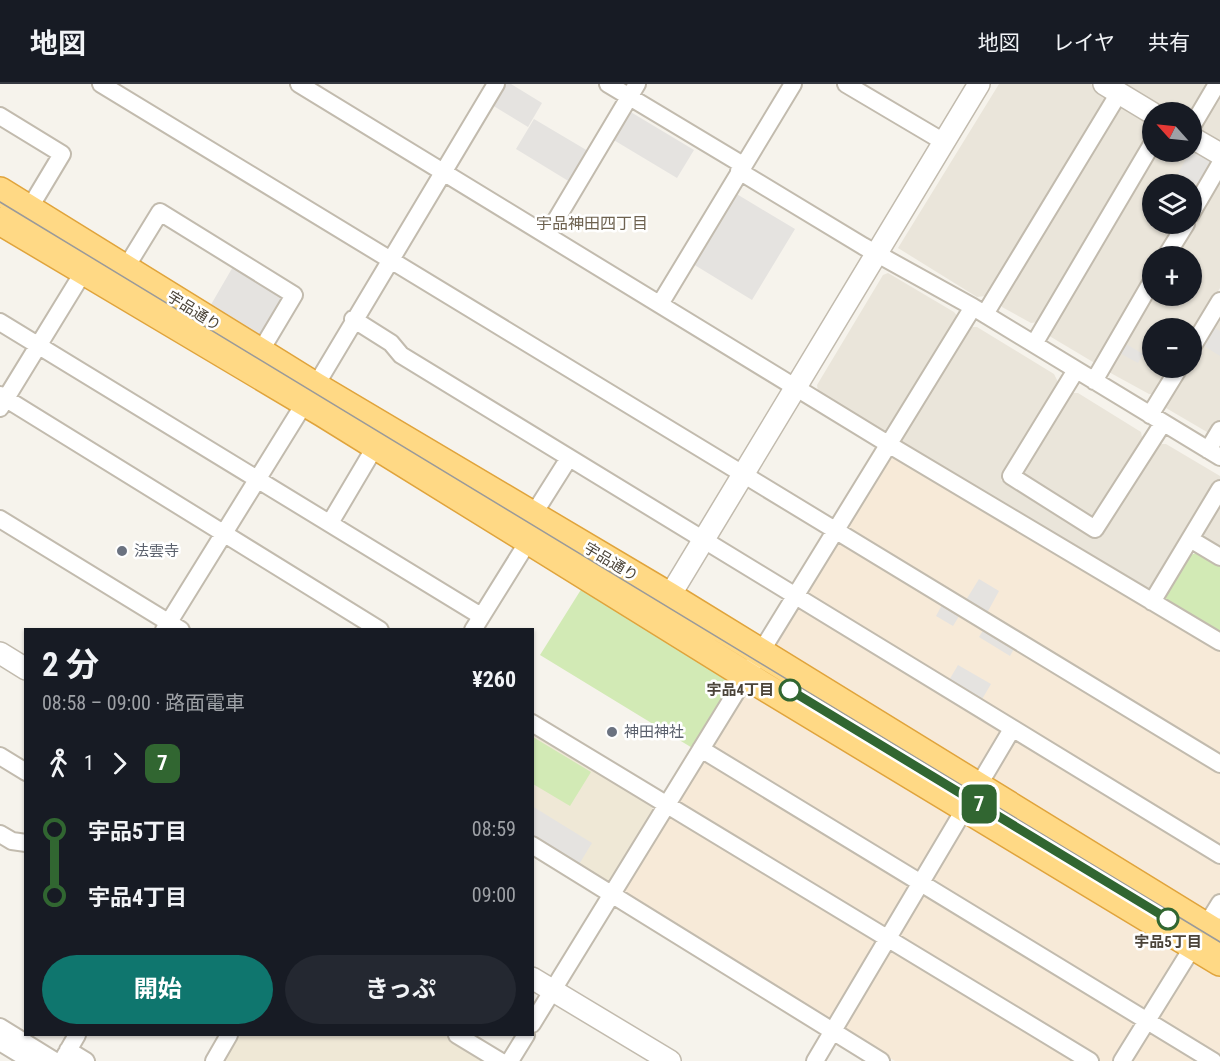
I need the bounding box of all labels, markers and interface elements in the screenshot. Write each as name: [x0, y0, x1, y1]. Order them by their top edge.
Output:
text: 地図: [30, 27, 86, 60]
text: 地図: [978, 31, 1020, 55]
text: レイヤ: [1053, 31, 1115, 55]
text: 共有: [1148, 31, 1190, 55]
north arrow: [1142, 102, 1202, 162]
map controls: [1142, 102, 1202, 378]
button: layers: [1142, 174, 1202, 234]
district label: 宇品神田四丁目: [536, 214, 648, 233]
button: +: [1142, 246, 1202, 306]
street label: 宇品通り: [164, 287, 224, 335]
button: −: [1142, 318, 1202, 378]
street label: 宇品通り: [581, 539, 641, 585]
place label: 法雲寺: [134, 542, 179, 560]
marker: 法雲寺: [115, 544, 129, 558]
text: 2 分: [42, 645, 99, 684]
text: ¥260: [472, 667, 516, 692]
marker: 宇品4丁目: [779, 679, 801, 701]
place label: 宇品4丁目: [706, 681, 774, 699]
text: 08:58 – 09:00 · 路面電車: [42, 691, 245, 715]
place label: 神田神社: [624, 723, 684, 741]
marker: 神田神社: [605, 725, 619, 739]
icon: walk: [42, 747, 75, 780]
icon: forward: [103, 747, 136, 780]
text: 1: [84, 751, 94, 775]
text: 7: [157, 751, 168, 775]
line badge: 7: [960, 784, 998, 824]
text: 7: [974, 792, 984, 816]
text: 08:59: [472, 817, 516, 841]
text: 宇品5丁目: [88, 819, 187, 844]
text: 09:00: [472, 883, 516, 907]
text: 宇品4丁目: [88, 885, 187, 910]
marker: 宇品5丁目: [1157, 908, 1179, 930]
place label: 宇品5丁目: [1134, 933, 1202, 951]
button: 開始: [42, 955, 273, 1024]
button: きっぷ: [285, 955, 516, 1024]

